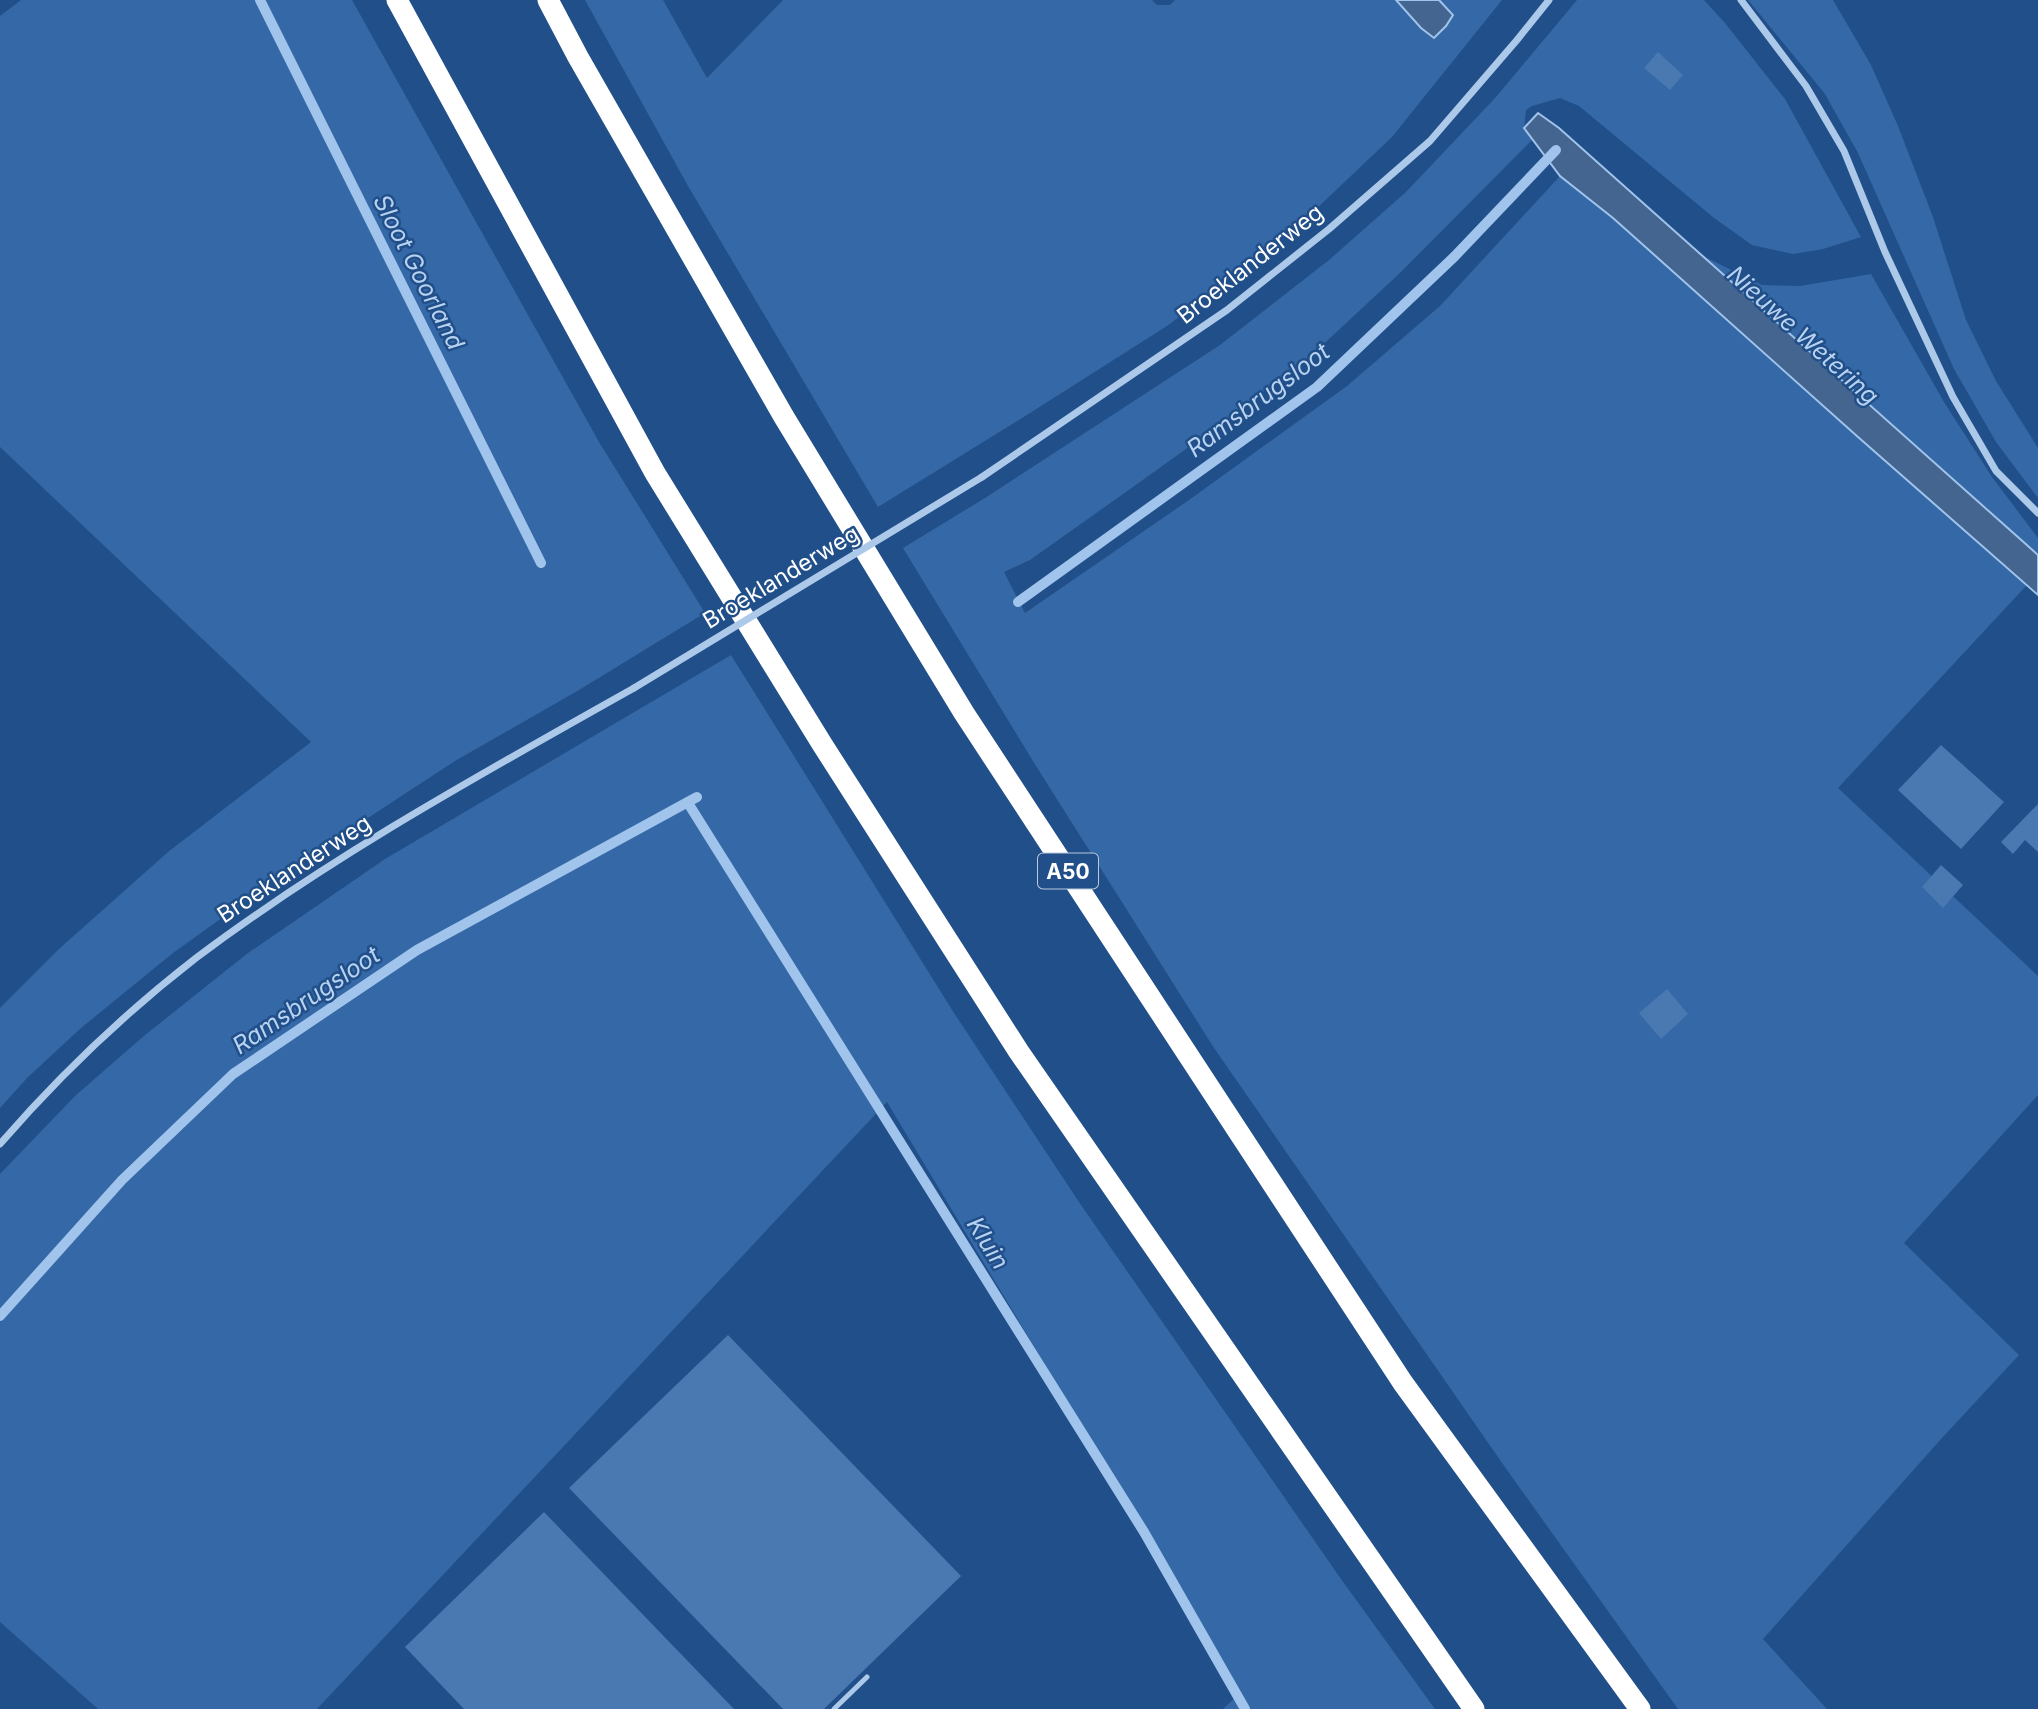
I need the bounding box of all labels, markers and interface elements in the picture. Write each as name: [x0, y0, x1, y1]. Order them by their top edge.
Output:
water label: Sloot Goorland: [367, 190, 471, 355]
street label: Broeklanderweg: [1171, 198, 1329, 330]
water label: Nieuwe Wetering: [1721, 259, 1885, 411]
water label: Ramsbrugsloot: [1181, 336, 1336, 463]
street label: Broeklanderweg: [698, 519, 864, 635]
street label: Broeklanderweg: [212, 809, 376, 929]
road number: A50: [1038, 854, 1098, 888]
water label: Ramsbrugsloot: [227, 939, 386, 1060]
water label: Kluin: [961, 1212, 1015, 1274]

